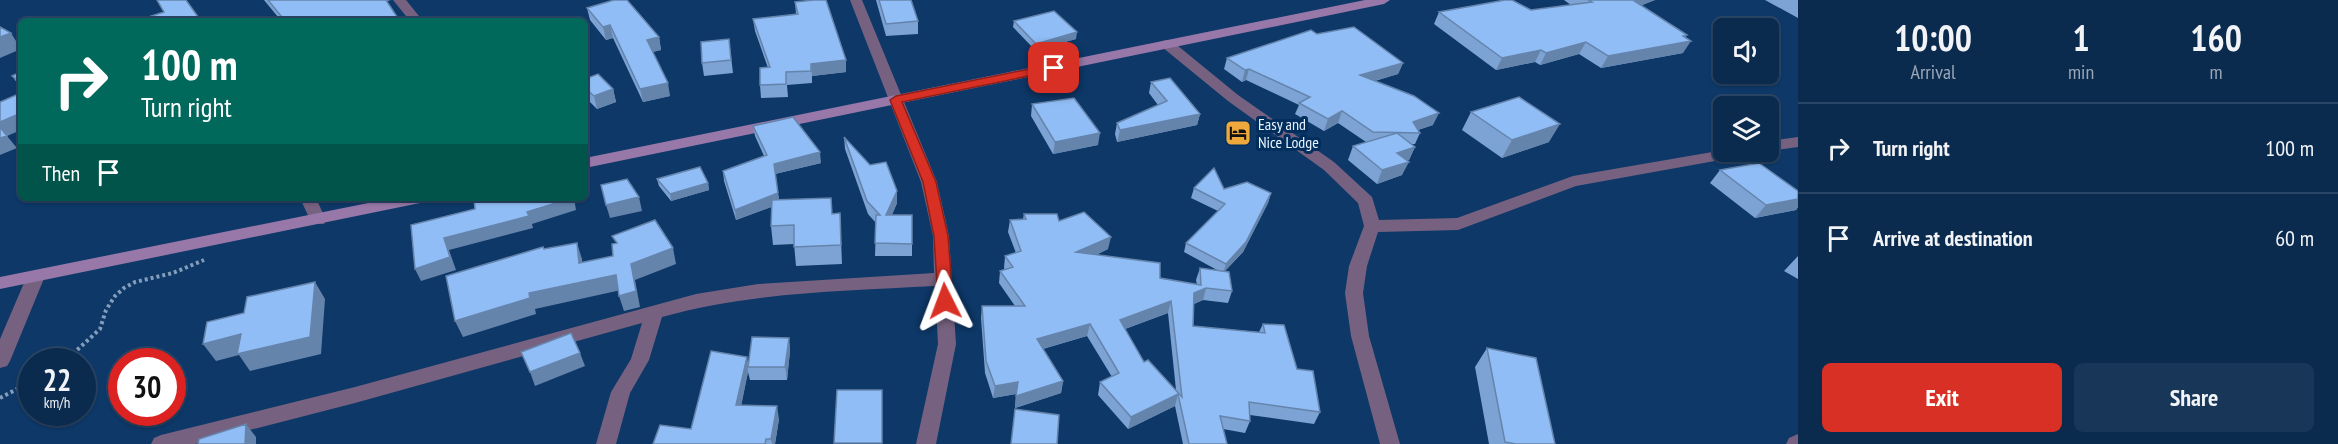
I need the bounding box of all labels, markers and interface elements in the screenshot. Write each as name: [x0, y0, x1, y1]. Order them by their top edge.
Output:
text: 10:00: [1894, 14, 1972, 61]
text: 1: [2072, 14, 2090, 61]
text: 160: [2190, 14, 2242, 61]
map controls: [1713, 18, 1779, 162]
button: sound: [1713, 18, 1779, 84]
text: 100 m: [141, 37, 238, 92]
icon: right: [42, 42, 120, 120]
pin: [1028, 42, 1079, 93]
icon: arrive: [1037, 51, 1070, 84]
text: Arrival: [1910, 59, 1956, 85]
text: min: [2068, 59, 2094, 85]
text: m: [2210, 59, 2223, 85]
text: Turn right: [141, 90, 232, 124]
button: layers: [1713, 96, 1779, 162]
place label: Easy and Nice Lodge: [1258, 114, 1319, 152]
hotel icon: Easy and Nice Lodge: [1223, 118, 1253, 148]
icon: right: [1822, 132, 1855, 165]
text: Turn right: [1873, 134, 1950, 162]
text: 100 m: [2265, 134, 2314, 162]
icon: arrive: [92, 156, 125, 189]
text: Then: [42, 159, 80, 187]
icon: arrive: [1822, 222, 1855, 255]
text: Arrive at destination: [1873, 224, 2033, 252]
text: 60 m: [2275, 224, 2314, 252]
position arrow: [913, 269, 977, 333]
speed limit sign: 30: [108, 348, 186, 426]
text: 22: [43, 360, 71, 399]
button: Exit: [1822, 363, 2062, 432]
button: Share: [2074, 363, 2314, 432]
text: km/h: [44, 393, 70, 412]

